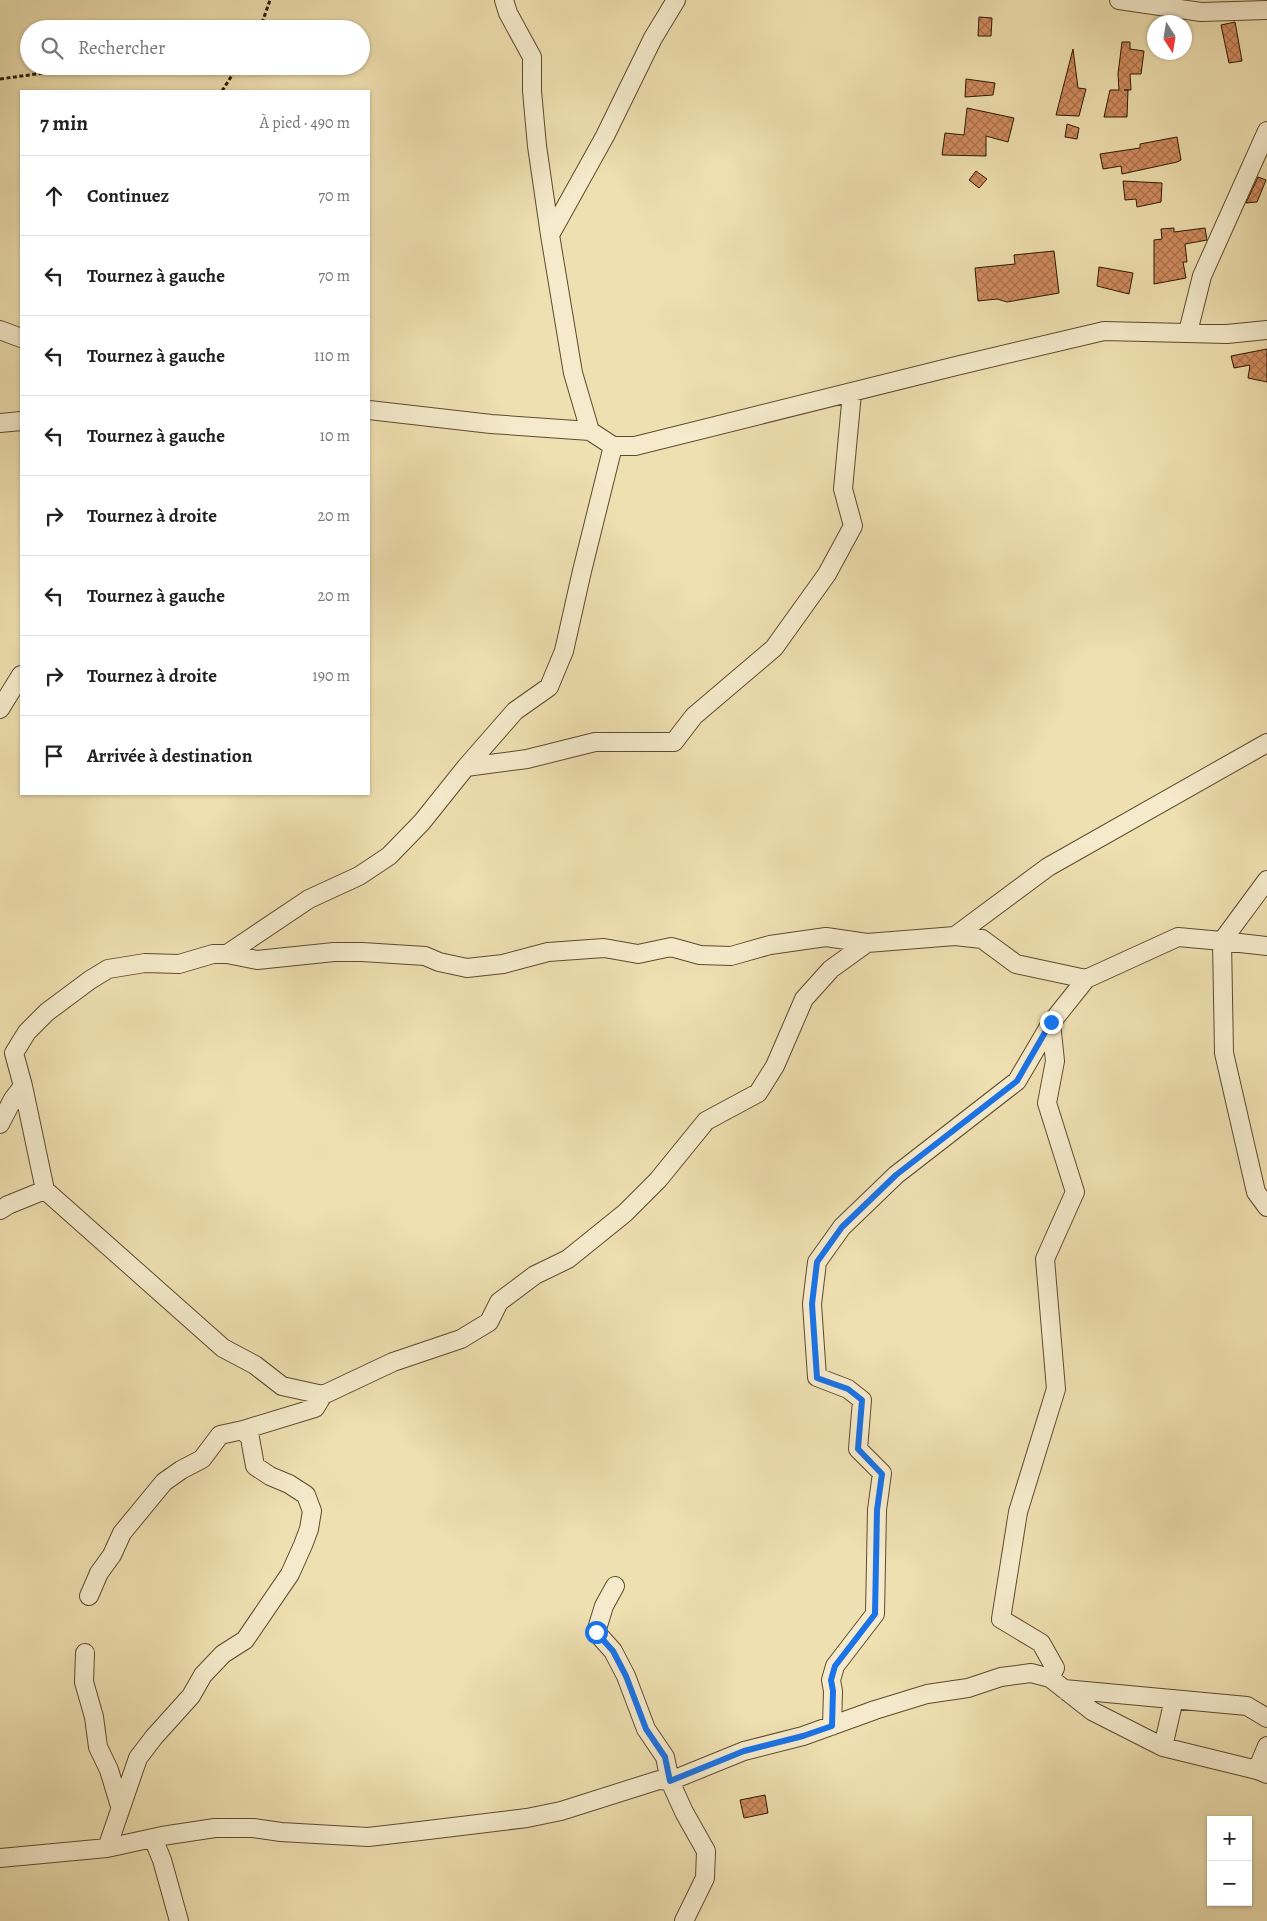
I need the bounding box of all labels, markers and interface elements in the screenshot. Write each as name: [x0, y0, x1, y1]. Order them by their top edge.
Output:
north arrow: [1147, 15, 1192, 60]
search box: [20, 20, 370, 75]
icon: search: [38, 34, 66, 62]
text: Rechercher: [78, 35, 165, 61]
text: 7 min: [40, 109, 88, 137]
text: À pied · 490 m: [260, 112, 350, 134]
icon: ahead: [40, 182, 68, 210]
text: Continuez: [87, 183, 169, 209]
text: 70 m: [318, 185, 350, 207]
icon: left: [40, 262, 68, 290]
text: Tournez à gauche: [87, 263, 225, 289]
text: 70 m: [318, 265, 350, 287]
icon: left: [40, 342, 68, 370]
text: Tournez à gauche: [87, 343, 225, 369]
text: 110 m: [314, 345, 350, 367]
icon: left: [40, 422, 68, 450]
text: Tournez à gauche: [87, 423, 225, 449]
text: 10 m: [320, 425, 350, 447]
icon: right: [40, 502, 68, 530]
text: Tournez à droite: [87, 503, 217, 529]
text: 20 m: [317, 505, 350, 527]
icon: left: [40, 582, 68, 610]
text: Tournez à gauche: [87, 583, 225, 609]
text: 20 m: [317, 585, 350, 607]
icon: right: [40, 662, 68, 690]
text: Tournez à droite: [87, 663, 217, 689]
text: 190 m: [312, 665, 350, 687]
icon: arrive: [40, 742, 68, 770]
text: Arrivée à destination: [87, 743, 252, 769]
route end: [1040, 1011, 1063, 1034]
route start: [585, 1621, 608, 1644]
map controls: [1207, 1816, 1252, 1906]
button: +: [1207, 1816, 1252, 1861]
button: −: [1207, 1861, 1252, 1906]

